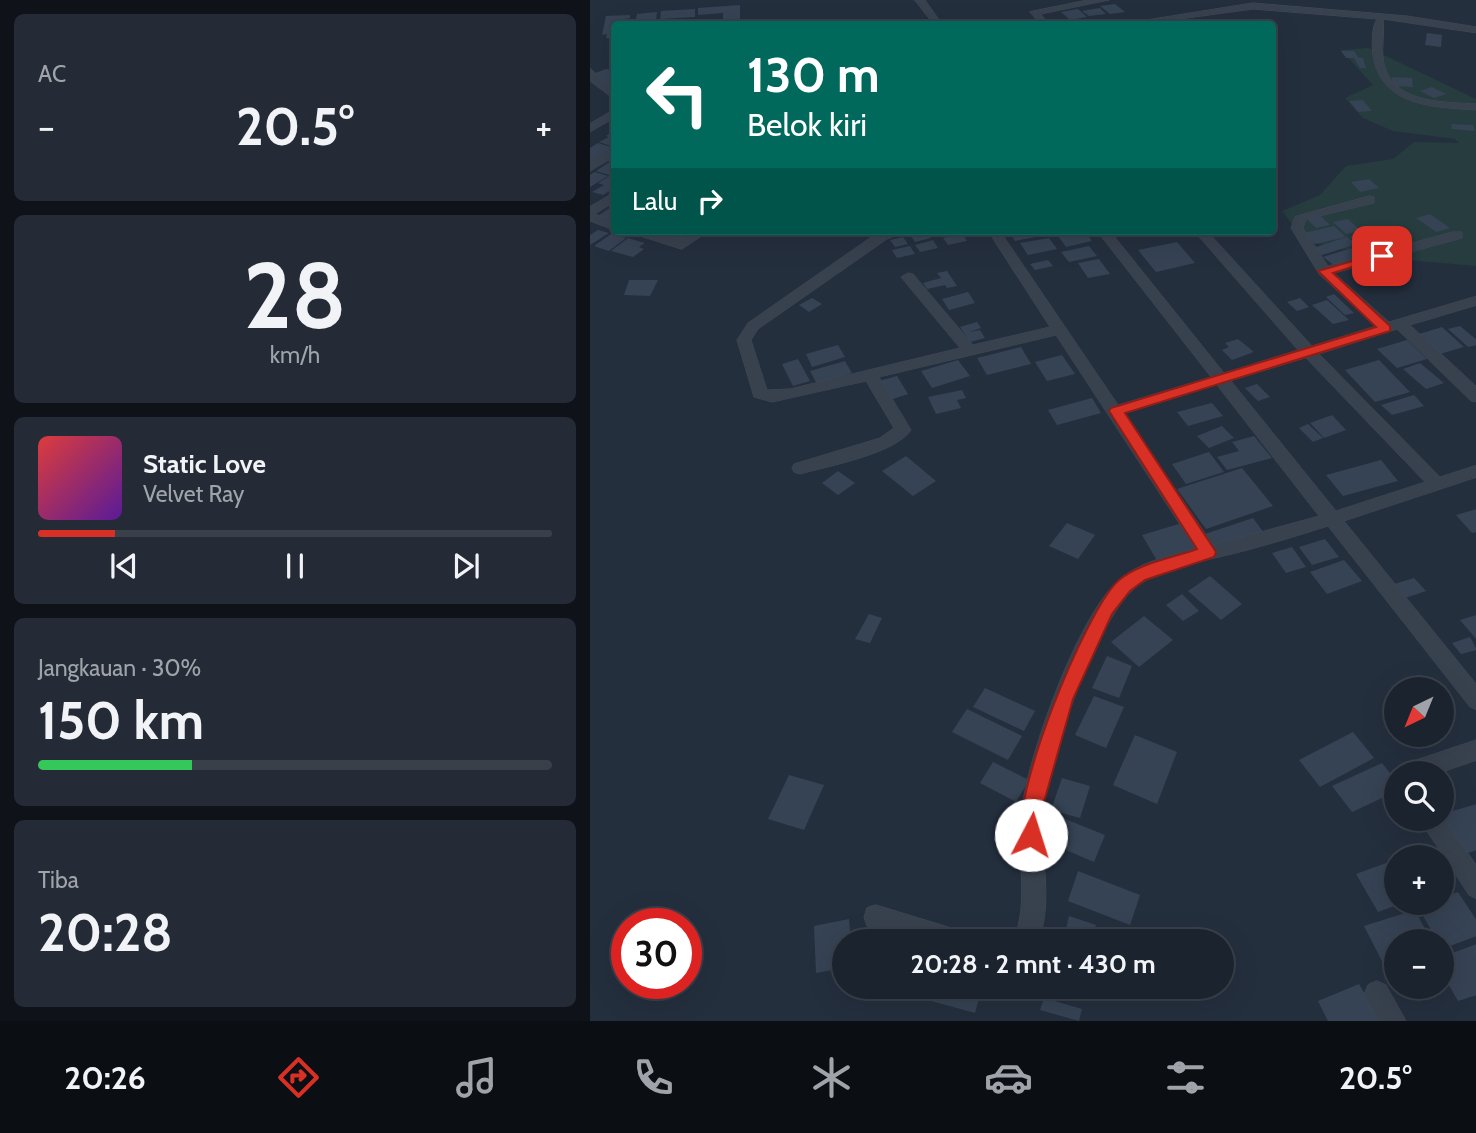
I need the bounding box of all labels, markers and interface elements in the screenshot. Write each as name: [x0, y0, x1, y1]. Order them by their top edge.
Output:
text: 130 m: [747, 45, 880, 104]
icon: left: [632, 49, 723, 140]
text: AC: [38, 60, 66, 88]
text: 20.5°: [236, 95, 354, 158]
text: −: [38, 103, 55, 150]
text: +: [535, 103, 552, 150]
text: Belok kiri: [747, 105, 867, 144]
icon: right: [691, 182, 729, 220]
text: Lalu: [632, 185, 677, 217]
pin: [1352, 226, 1412, 286]
icon: arrive: [1363, 237, 1401, 275]
text: 28: [243, 240, 347, 351]
text: km/h: [270, 341, 320, 369]
text: Static Love: [143, 448, 266, 480]
text: Velvet Ray: [143, 480, 244, 508]
icon: previous: [105, 547, 143, 585]
icon: pause: [276, 547, 314, 585]
icon: next: [447, 547, 485, 585]
text: Jangkauan · 30%: [38, 654, 201, 682]
north arrow: [1384, 677, 1454, 747]
map controls: [1384, 677, 1454, 999]
text: 150 km: [38, 689, 204, 752]
button: search: [1384, 761, 1454, 831]
position arrow: [994, 798, 1068, 872]
button: +: [1384, 845, 1454, 915]
text: Tiba: [38, 866, 79, 894]
text: 20:28: [38, 901, 173, 964]
speed limit sign: 30: [611, 908, 702, 999]
button: −: [1384, 929, 1454, 999]
text: 20:28 · 2 mnt · 430 m: [910, 948, 1156, 980]
icon: directions: [274, 1053, 323, 1102]
icon: music: [452, 1053, 501, 1102]
icon: phone: [629, 1053, 678, 1102]
icon: climate: [807, 1053, 856, 1102]
icon: car: [984, 1053, 1033, 1102]
icon: filters: [1161, 1053, 1210, 1102]
text: 20:26: [64, 1058, 146, 1097]
text: 20.5°: [1339, 1058, 1412, 1097]

